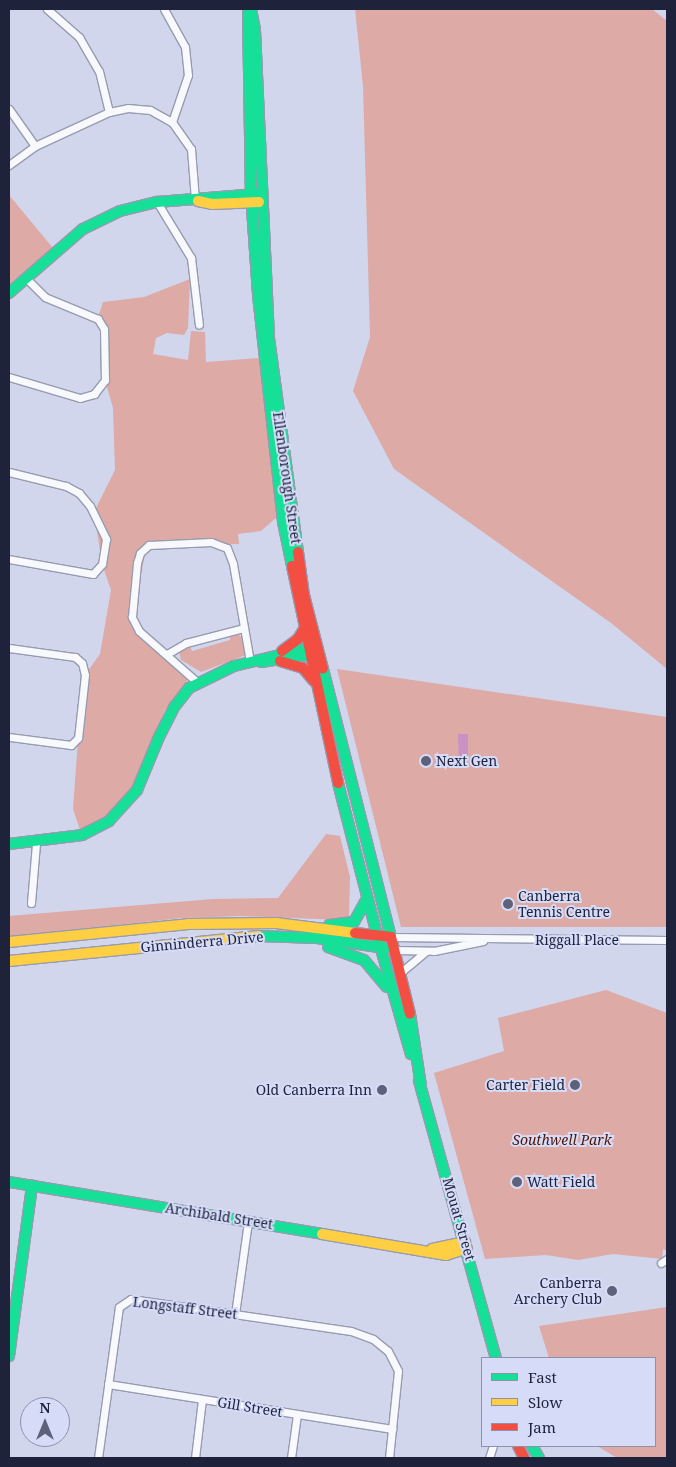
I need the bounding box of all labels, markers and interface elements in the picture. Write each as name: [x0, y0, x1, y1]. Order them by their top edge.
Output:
street label: Ellenborough Street: [269, 411, 305, 545]
place label: Next Gen: [436, 753, 497, 769]
marker: Next Gen: [420, 755, 432, 767]
place label: Canberra Tennis Centre: [518, 888, 610, 920]
marker: Canberra Tennis Centre: [502, 898, 514, 910]
street label: Ginninderra Drive: [140, 928, 264, 956]
street label: Riggall Place: [535, 932, 619, 948]
place label: Carter Field: [486, 1077, 565, 1093]
marker: Carter Field: [569, 1079, 581, 1091]
place label: Old Canberra Inn: [256, 1082, 372, 1098]
marker: Old Canberra Inn: [376, 1084, 388, 1096]
park label: Southwell Park: [512, 1132, 612, 1148]
place label: Watt Field: [527, 1174, 595, 1190]
street label: Mouat Street: [439, 1176, 479, 1262]
marker: Watt Field: [511, 1176, 523, 1188]
street label: Archibald Street: [164, 1199, 274, 1233]
place label: Canberra Archery Club: [514, 1275, 602, 1308]
marker: Canberra Archery Club: [606, 1285, 618, 1297]
street label: Longstaff Street: [132, 1293, 238, 1323]
legend: [481, 1357, 656, 1447]
text: Fast: [528, 1367, 557, 1387]
text: Slow: [528, 1392, 562, 1412]
street label: Gill Street: [216, 1394, 284, 1420]
north arrow: [20, 1397, 70, 1447]
text: N: [39, 1398, 51, 1417]
text: Jam: [528, 1417, 556, 1437]

